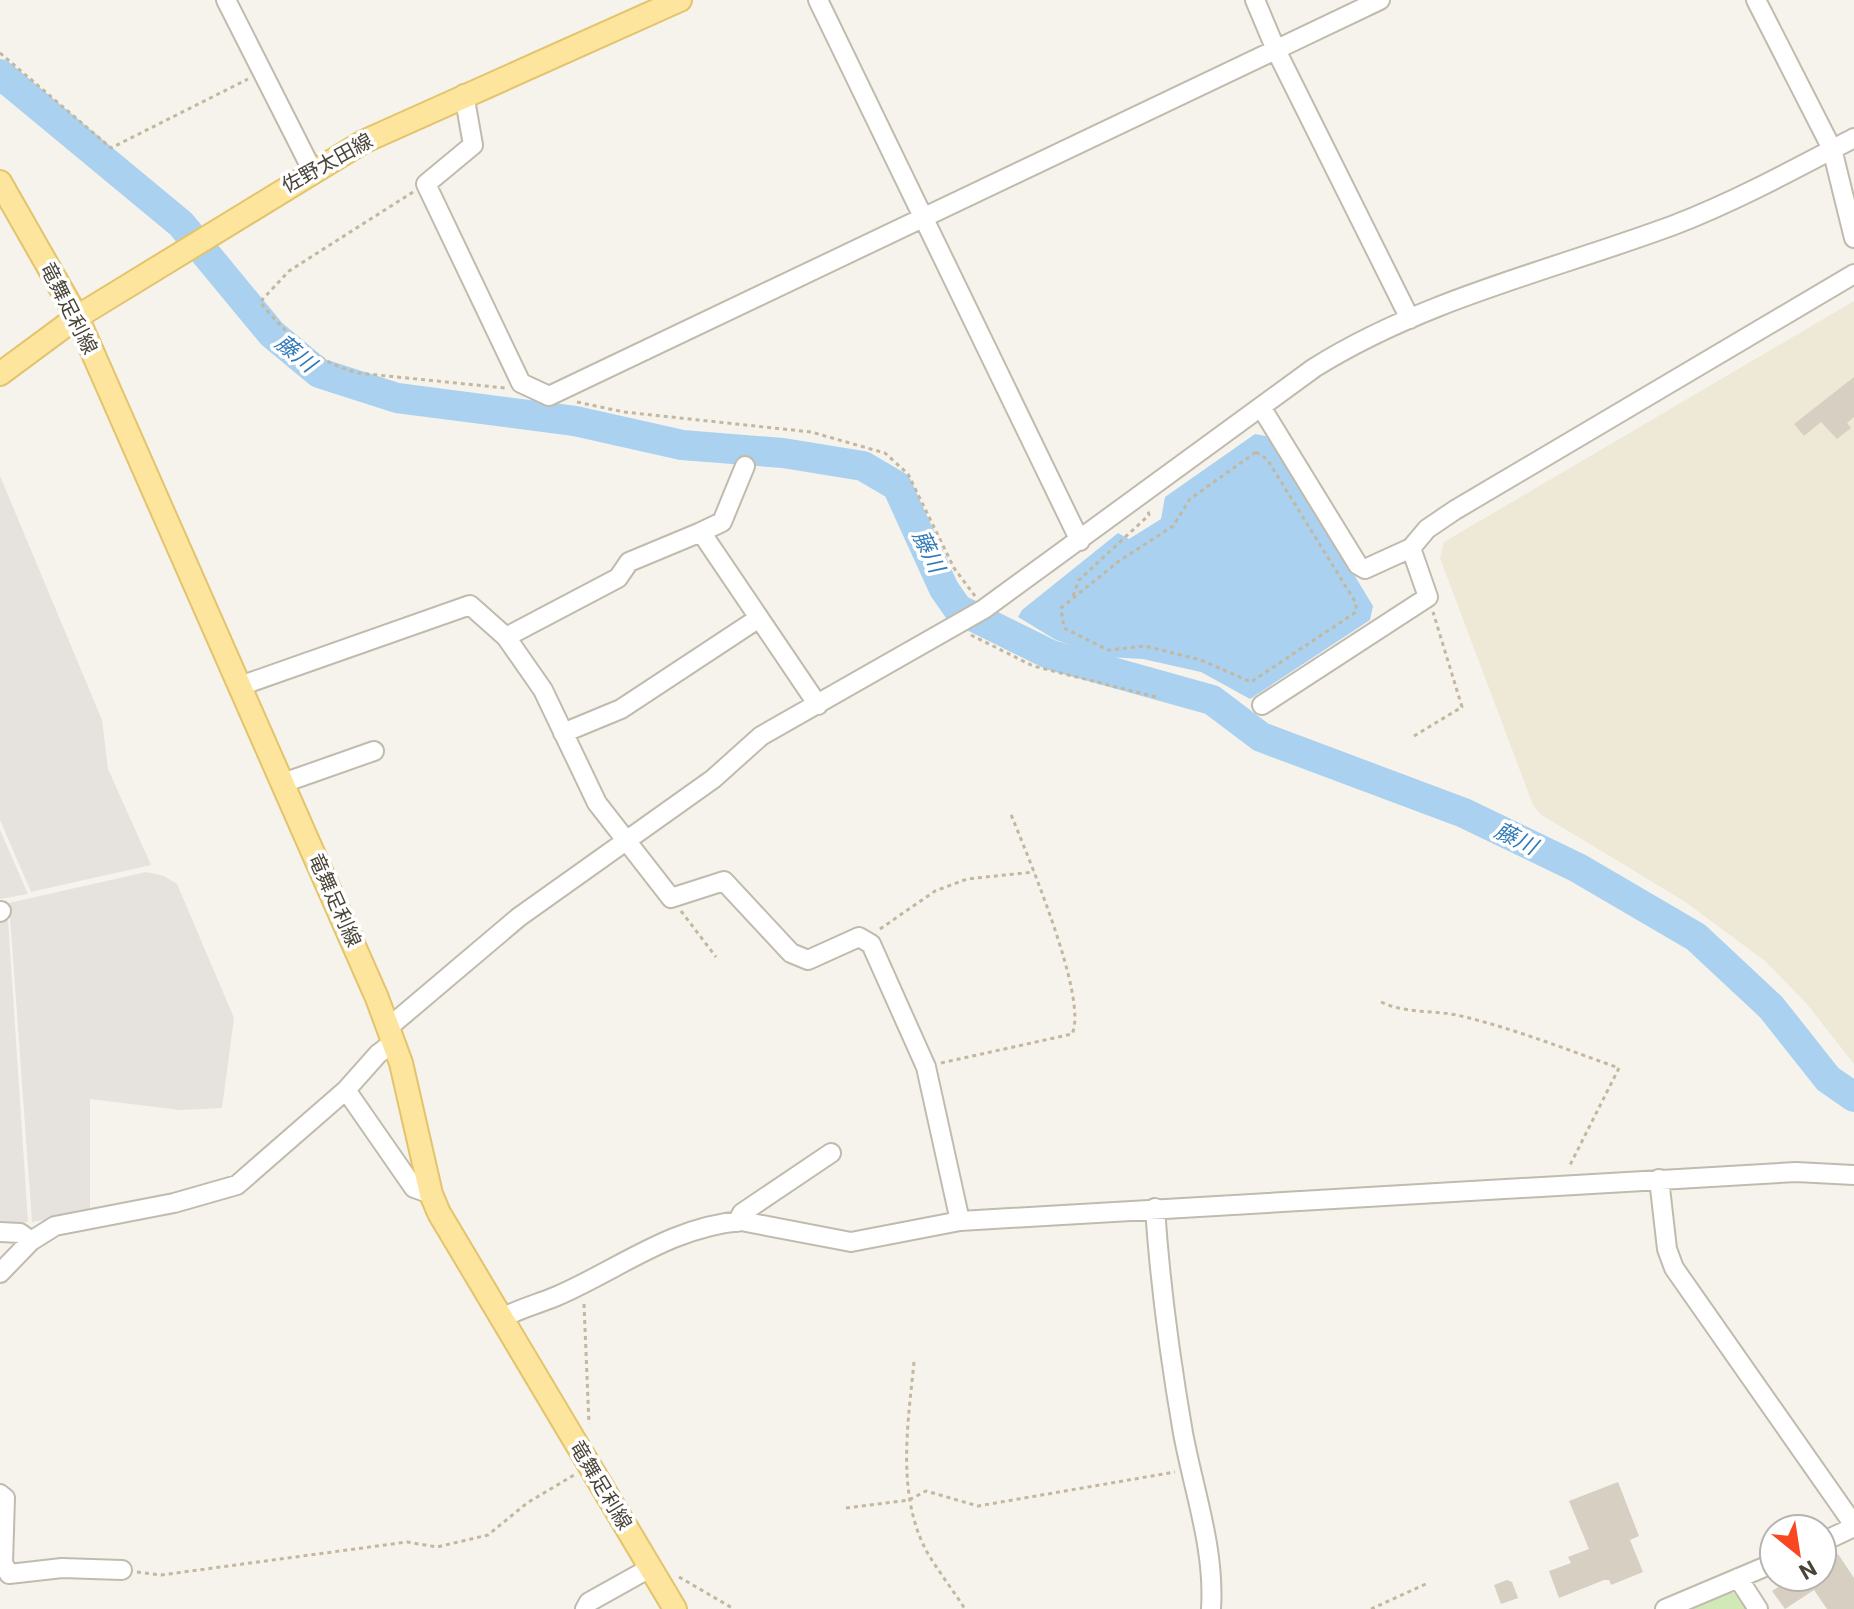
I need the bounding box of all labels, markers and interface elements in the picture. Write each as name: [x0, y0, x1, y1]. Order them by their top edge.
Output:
street label: 佐野太田線: [277, 128, 377, 198]
street label: 竜舞足利線: [36, 258, 102, 358]
water label: 藤川: [271, 330, 322, 378]
water label: 藤川: [908, 526, 950, 578]
water label: 藤川: [1491, 818, 1543, 860]
street label: 竜舞足利線: [304, 849, 366, 951]
street label: 竜舞足利線: [565, 1436, 637, 1534]
north arrow: [1758, 1513, 1838, 1593]
text: N: [1795, 1555, 1821, 1585]

